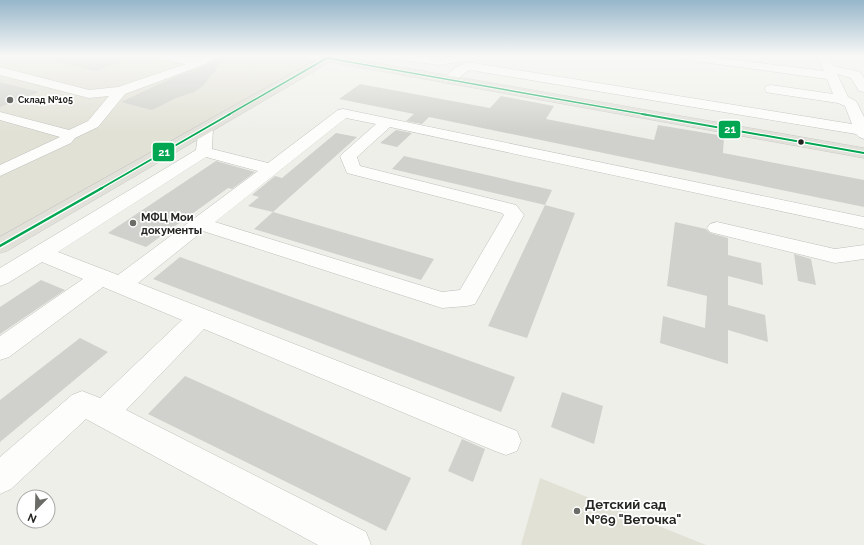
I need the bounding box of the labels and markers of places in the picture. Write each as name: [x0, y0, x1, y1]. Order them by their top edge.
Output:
marker: Склад №105: [5, 95, 15, 105]
place label: Склад №105: [18, 95, 73, 105]
unlabelled marker: [796, 137, 806, 147]
place label: МФЦ Мои документы: [141, 211, 202, 237]
marker: МФЦ Мои документы: [128, 218, 138, 228]
place label: Детский сад №69 "Веточка": [585, 497, 681, 527]
marker: Детский сад №69 "Веточка": [572, 506, 582, 516]

